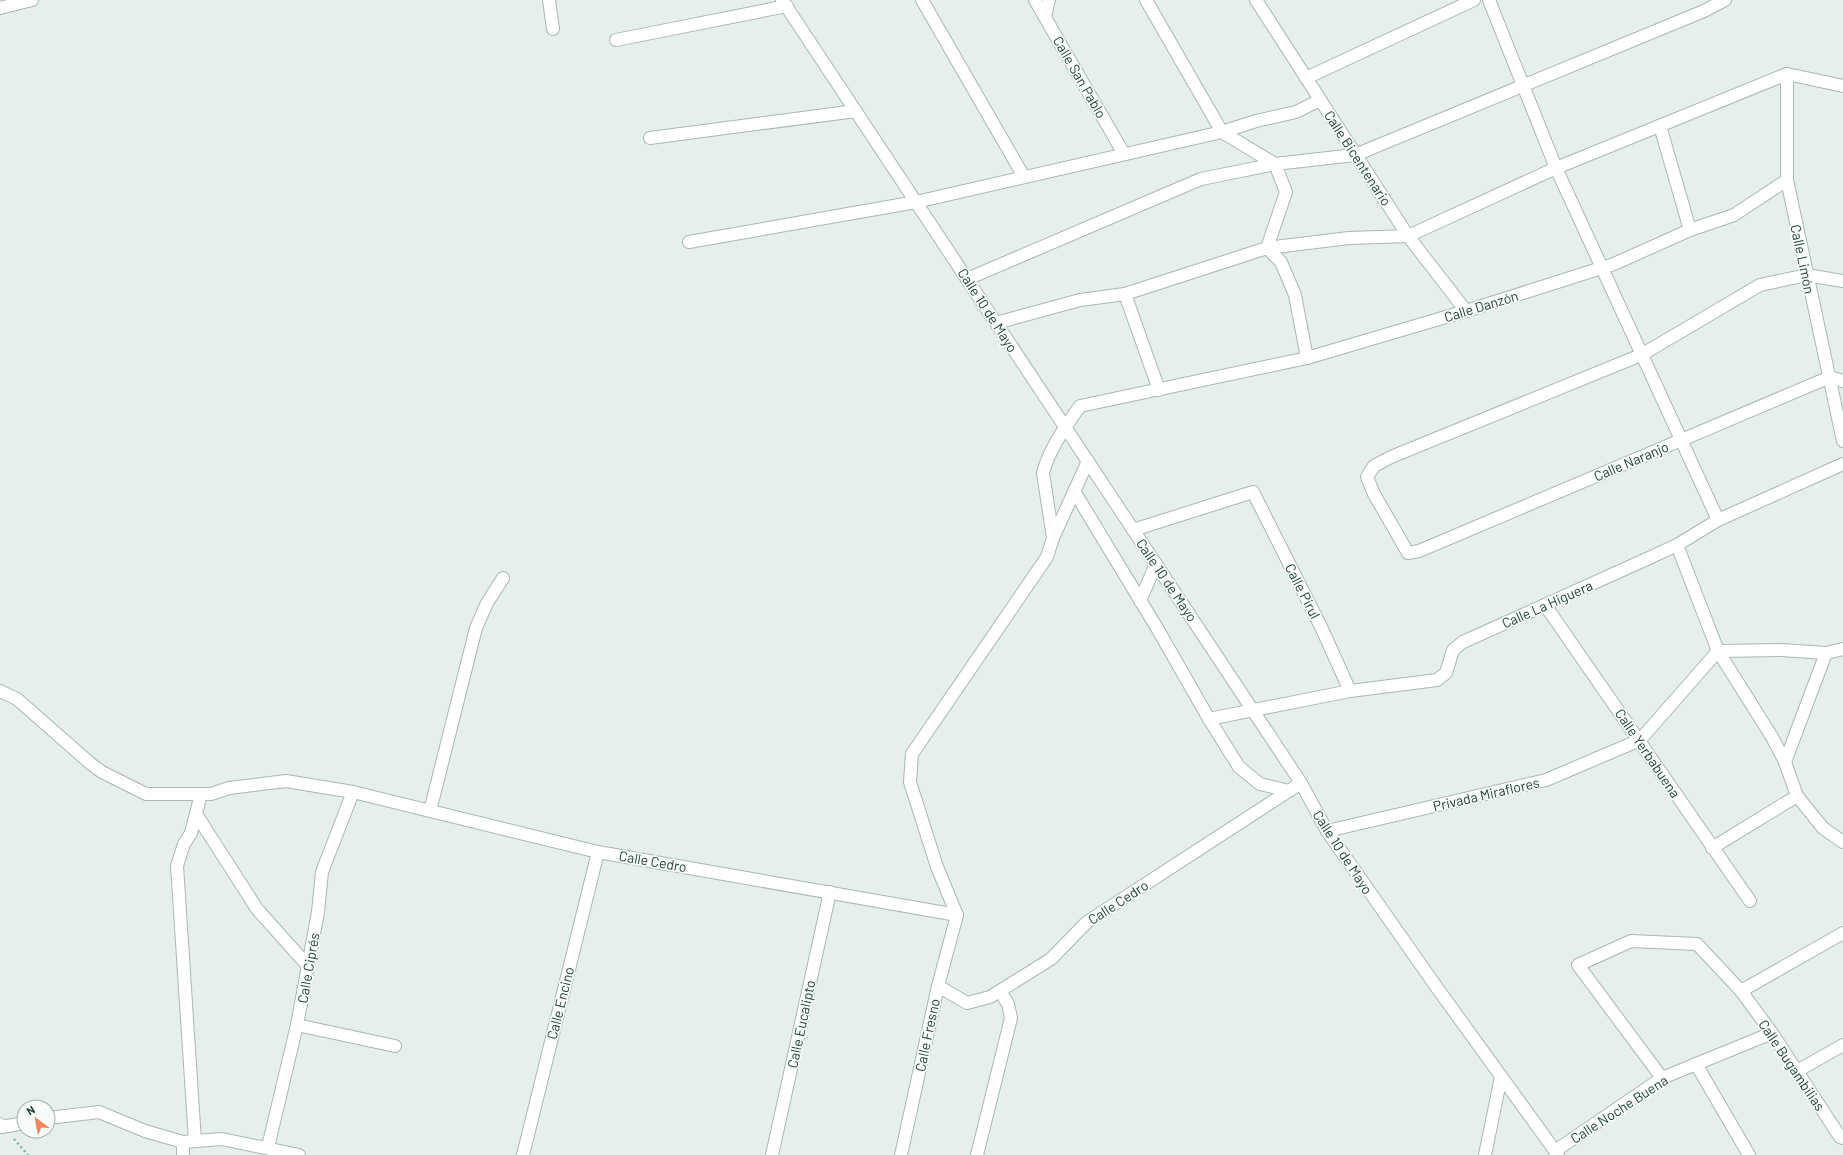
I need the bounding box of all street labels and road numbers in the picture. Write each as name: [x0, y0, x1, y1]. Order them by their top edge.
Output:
street label: Calle San Pablo: [1050, 33, 1110, 121]
street label: Calle Bicentenario: [1321, 107, 1395, 209]
street label: Calle Limón: [1787, 223, 1819, 295]
street label: Calle 10 de Mayo: [955, 265, 1021, 355]
street label: Calle Danzón: [1442, 287, 1520, 325]
street label: Calle Naranjo: [1591, 438, 1671, 484]
street label: Calle 10 de Mayo: [1133, 535, 1201, 625]
street label: Calle Pirul: [1282, 560, 1324, 622]
street label: Calle La Higuera: [1499, 576, 1595, 632]
street label: Calle Yerbabuena: [1612, 705, 1684, 801]
street label: Privada Miraflores: [1431, 773, 1541, 815]
street label: Calle 10 de Mayo: [1310, 807, 1376, 897]
street label: Calle Cedro: [618, 847, 688, 875]
street label: Calle Cedro: [1085, 876, 1151, 928]
street label: Calle Ciprés: [293, 931, 323, 1005]
street label: Calle Encino: [543, 965, 577, 1041]
street label: Calle Eucalipto: [783, 978, 819, 1070]
street label: Calle Fresno: [911, 997, 943, 1073]
street label: Calle Bugambilias: [1755, 1016, 1829, 1114]
street label: Calle Noche Buena: [1567, 1071, 1671, 1147]

